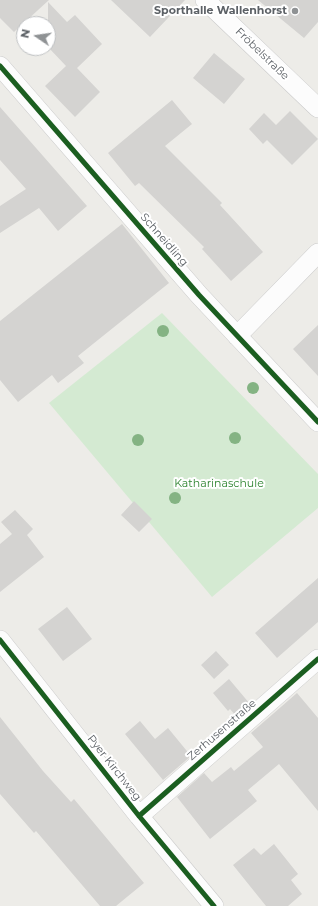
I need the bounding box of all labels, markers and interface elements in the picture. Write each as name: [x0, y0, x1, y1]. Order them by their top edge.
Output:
place label: Sporthalle Wallenhorst: [154, 4, 287, 18]
marker: Sporthalle Wallenhorst: [290, 6, 300, 16]
north arrow: [16, 16, 56, 56]
street label: Fröbelstraße: [232, 25, 292, 83]
text: N: [17, 28, 33, 39]
street label: Schneidling: [137, 211, 191, 269]
park label: Katharinaschule: [174, 477, 264, 491]
street label: Zerhusenstraße: [185, 697, 259, 763]
street label: Pyer Kirchweg: [84, 732, 144, 804]

